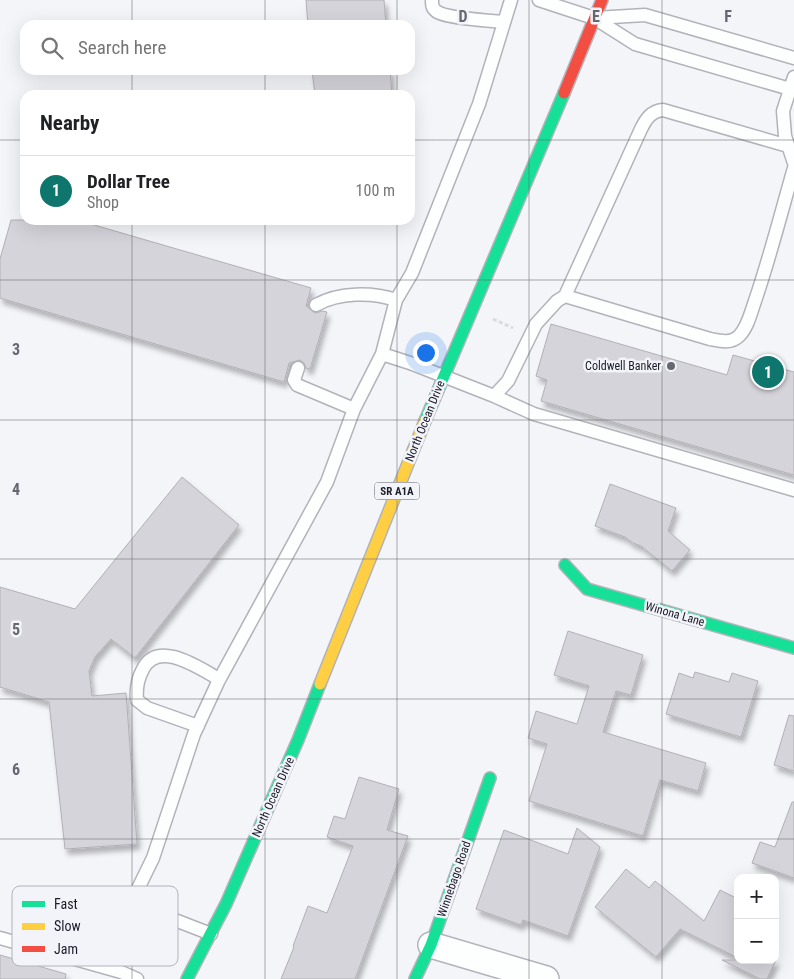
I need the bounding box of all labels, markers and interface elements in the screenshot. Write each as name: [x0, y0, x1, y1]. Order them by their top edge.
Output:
text: D: [458, 7, 468, 26]
text: E: [592, 7, 600, 26]
text: F: [724, 7, 732, 26]
search box: [20, 20, 415, 75]
icon: search: [38, 34, 66, 62]
text: Search here: [78, 36, 166, 59]
text: Nearby: [40, 111, 99, 135]
text: Dollar Tree: [87, 170, 170, 193]
text: 1: [52, 181, 60, 200]
text: 100 m: [356, 181, 395, 200]
text: Shop: [87, 193, 119, 212]
text: 3: [12, 340, 20, 359]
your location: [413, 340, 439, 366]
pin: 1: [752, 353, 784, 391]
place label: Coldwell Banker: [585, 359, 661, 373]
marker: Coldwell Banker: [665, 360, 677, 372]
street label: North Ocean Drive: [402, 378, 448, 464]
text: 4: [12, 480, 20, 499]
road number: SR A1A: [374, 482, 420, 500]
street label: Winona Lane: [644, 599, 707, 629]
text: 5: [12, 620, 20, 639]
street label: North Ocean Drive: [249, 754, 297, 839]
text: 6: [12, 760, 20, 779]
street label: Winnebago Road: [434, 839, 474, 919]
map controls: [734, 874, 779, 964]
button: +: [734, 874, 779, 919]
legend: [12, 886, 178, 966]
text: Fast: [54, 896, 78, 912]
text: Slow: [54, 918, 81, 934]
button: −: [734, 919, 779, 964]
text: Jam: [54, 941, 78, 957]

